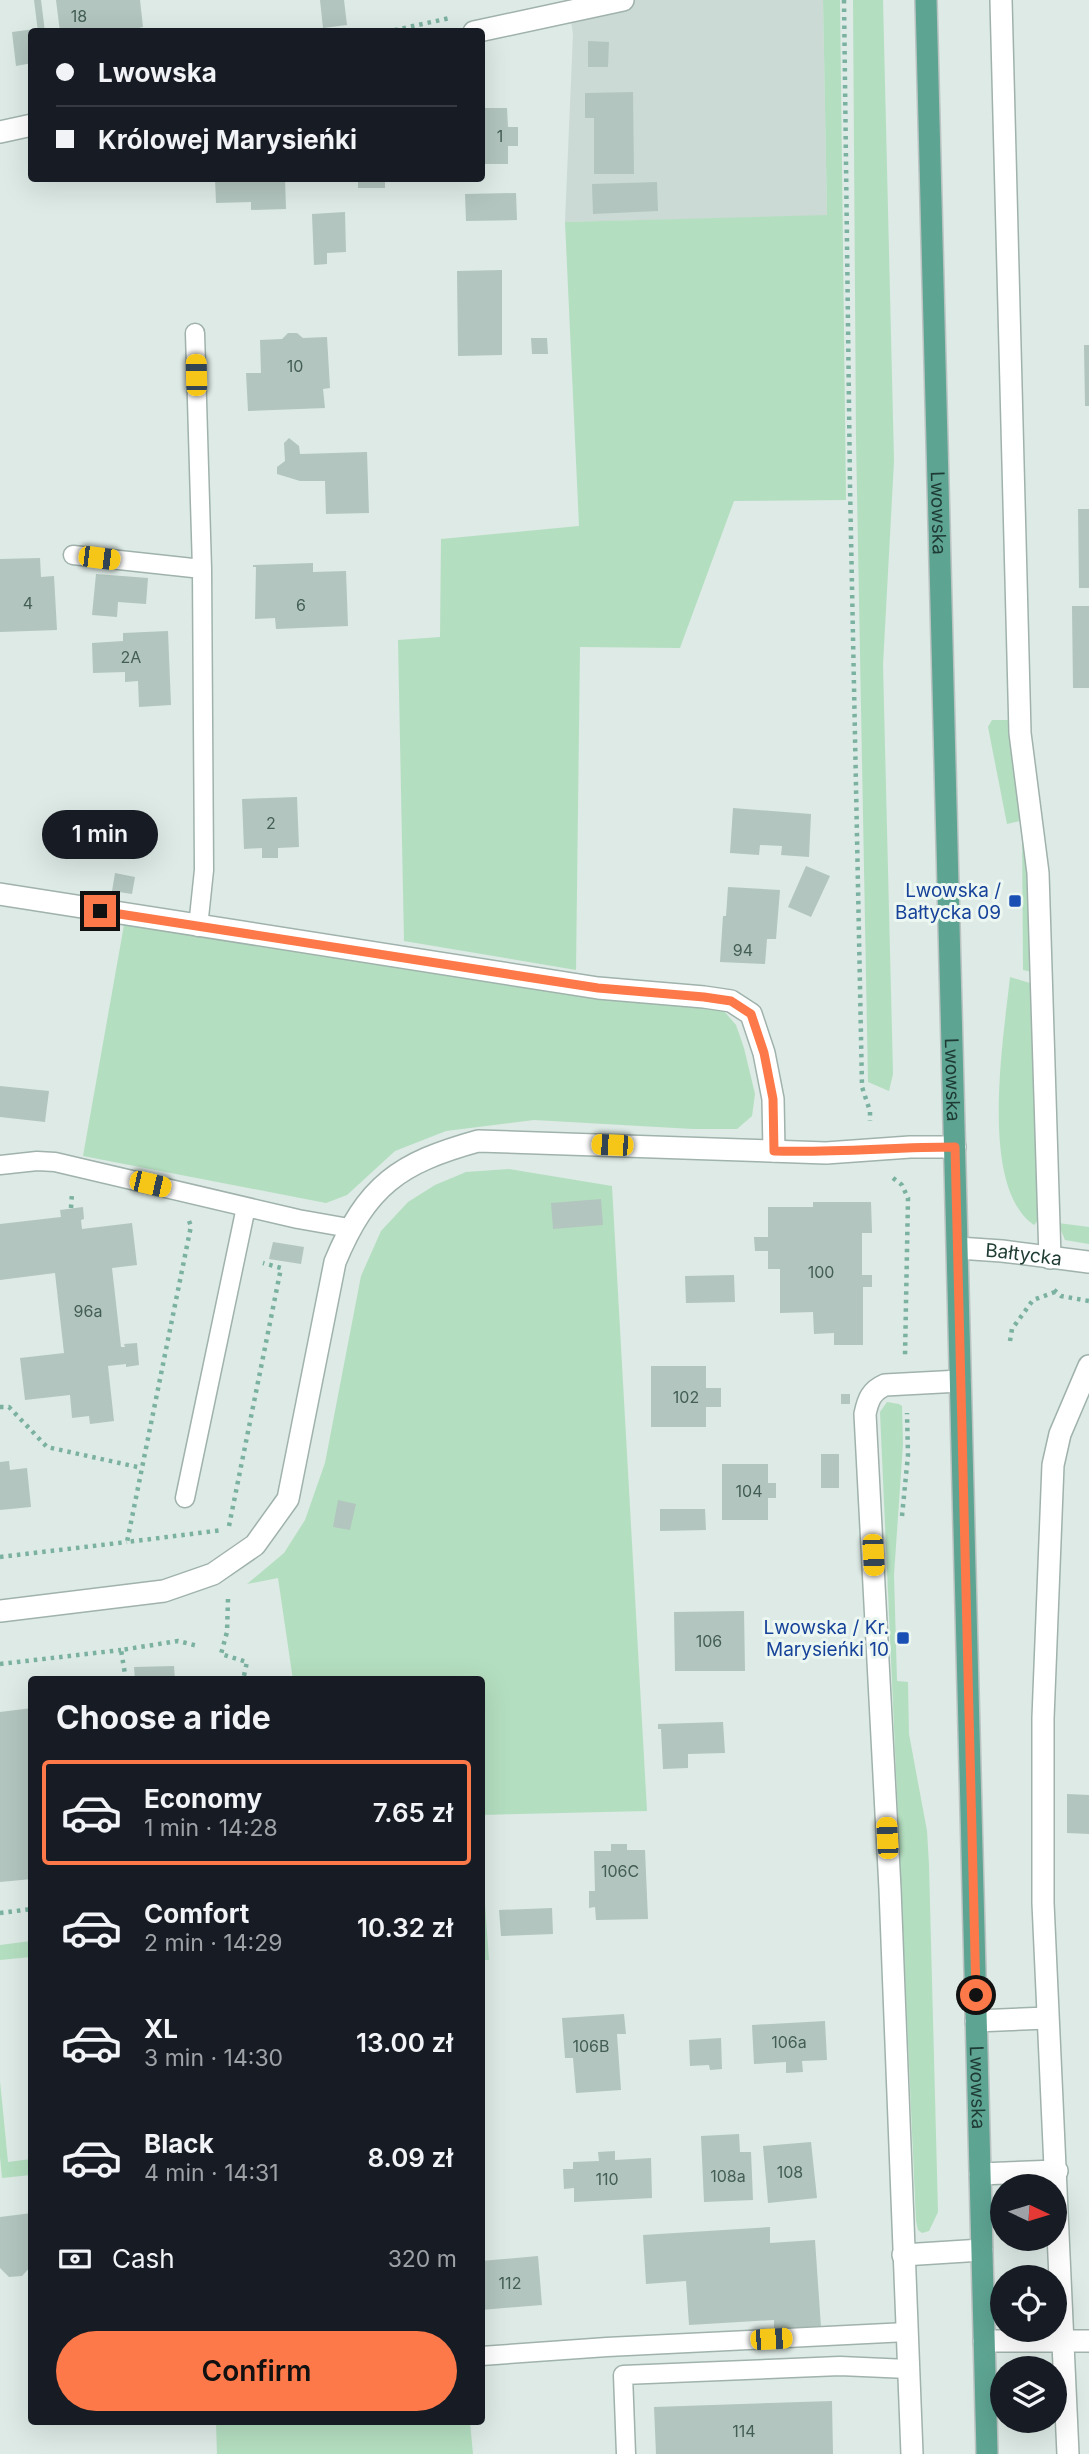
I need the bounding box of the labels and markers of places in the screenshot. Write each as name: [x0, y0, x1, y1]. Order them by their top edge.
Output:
place label: Lwowska / Bałtycka 09: [895, 879, 1001, 924]
marker: Lwowska / Bałtycka 09: [1007, 893, 1023, 909]
place label: Lwowska / Kr. Marysieńki 10: [764, 1616, 889, 1661]
marker: Lwowska / Kr. Marysieńki 10: [895, 1630, 911, 1646]

